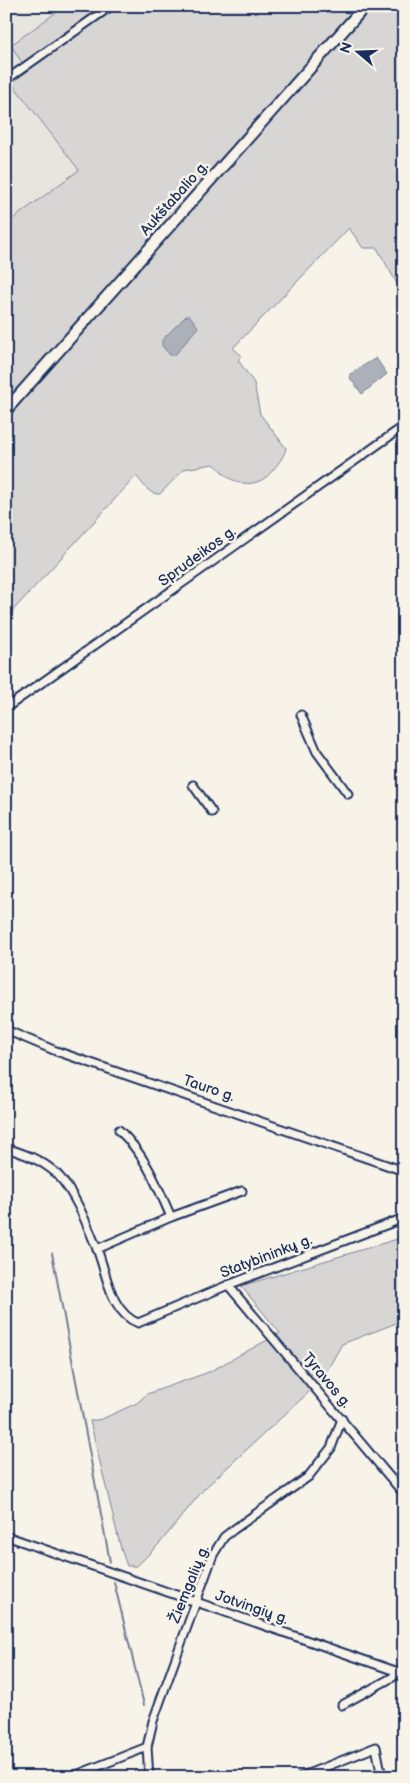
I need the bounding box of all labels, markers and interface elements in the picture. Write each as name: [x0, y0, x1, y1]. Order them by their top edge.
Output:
north arrow: [332, 28, 382, 78]
text: N: [336, 40, 356, 56]
street label: Aukštabalio g.: [136, 157, 213, 239]
street label: Sprudeikos g.: [155, 522, 240, 591]
street label: Tauro g.: [180, 1071, 237, 1106]
street label: Statybininkų g.: [217, 1230, 315, 1283]
street label: Tyravos g.: [298, 1349, 355, 1412]
street label: Žiemgalių g.: [165, 1542, 214, 1627]
street label: Jotvingių g.: [213, 1586, 291, 1629]

